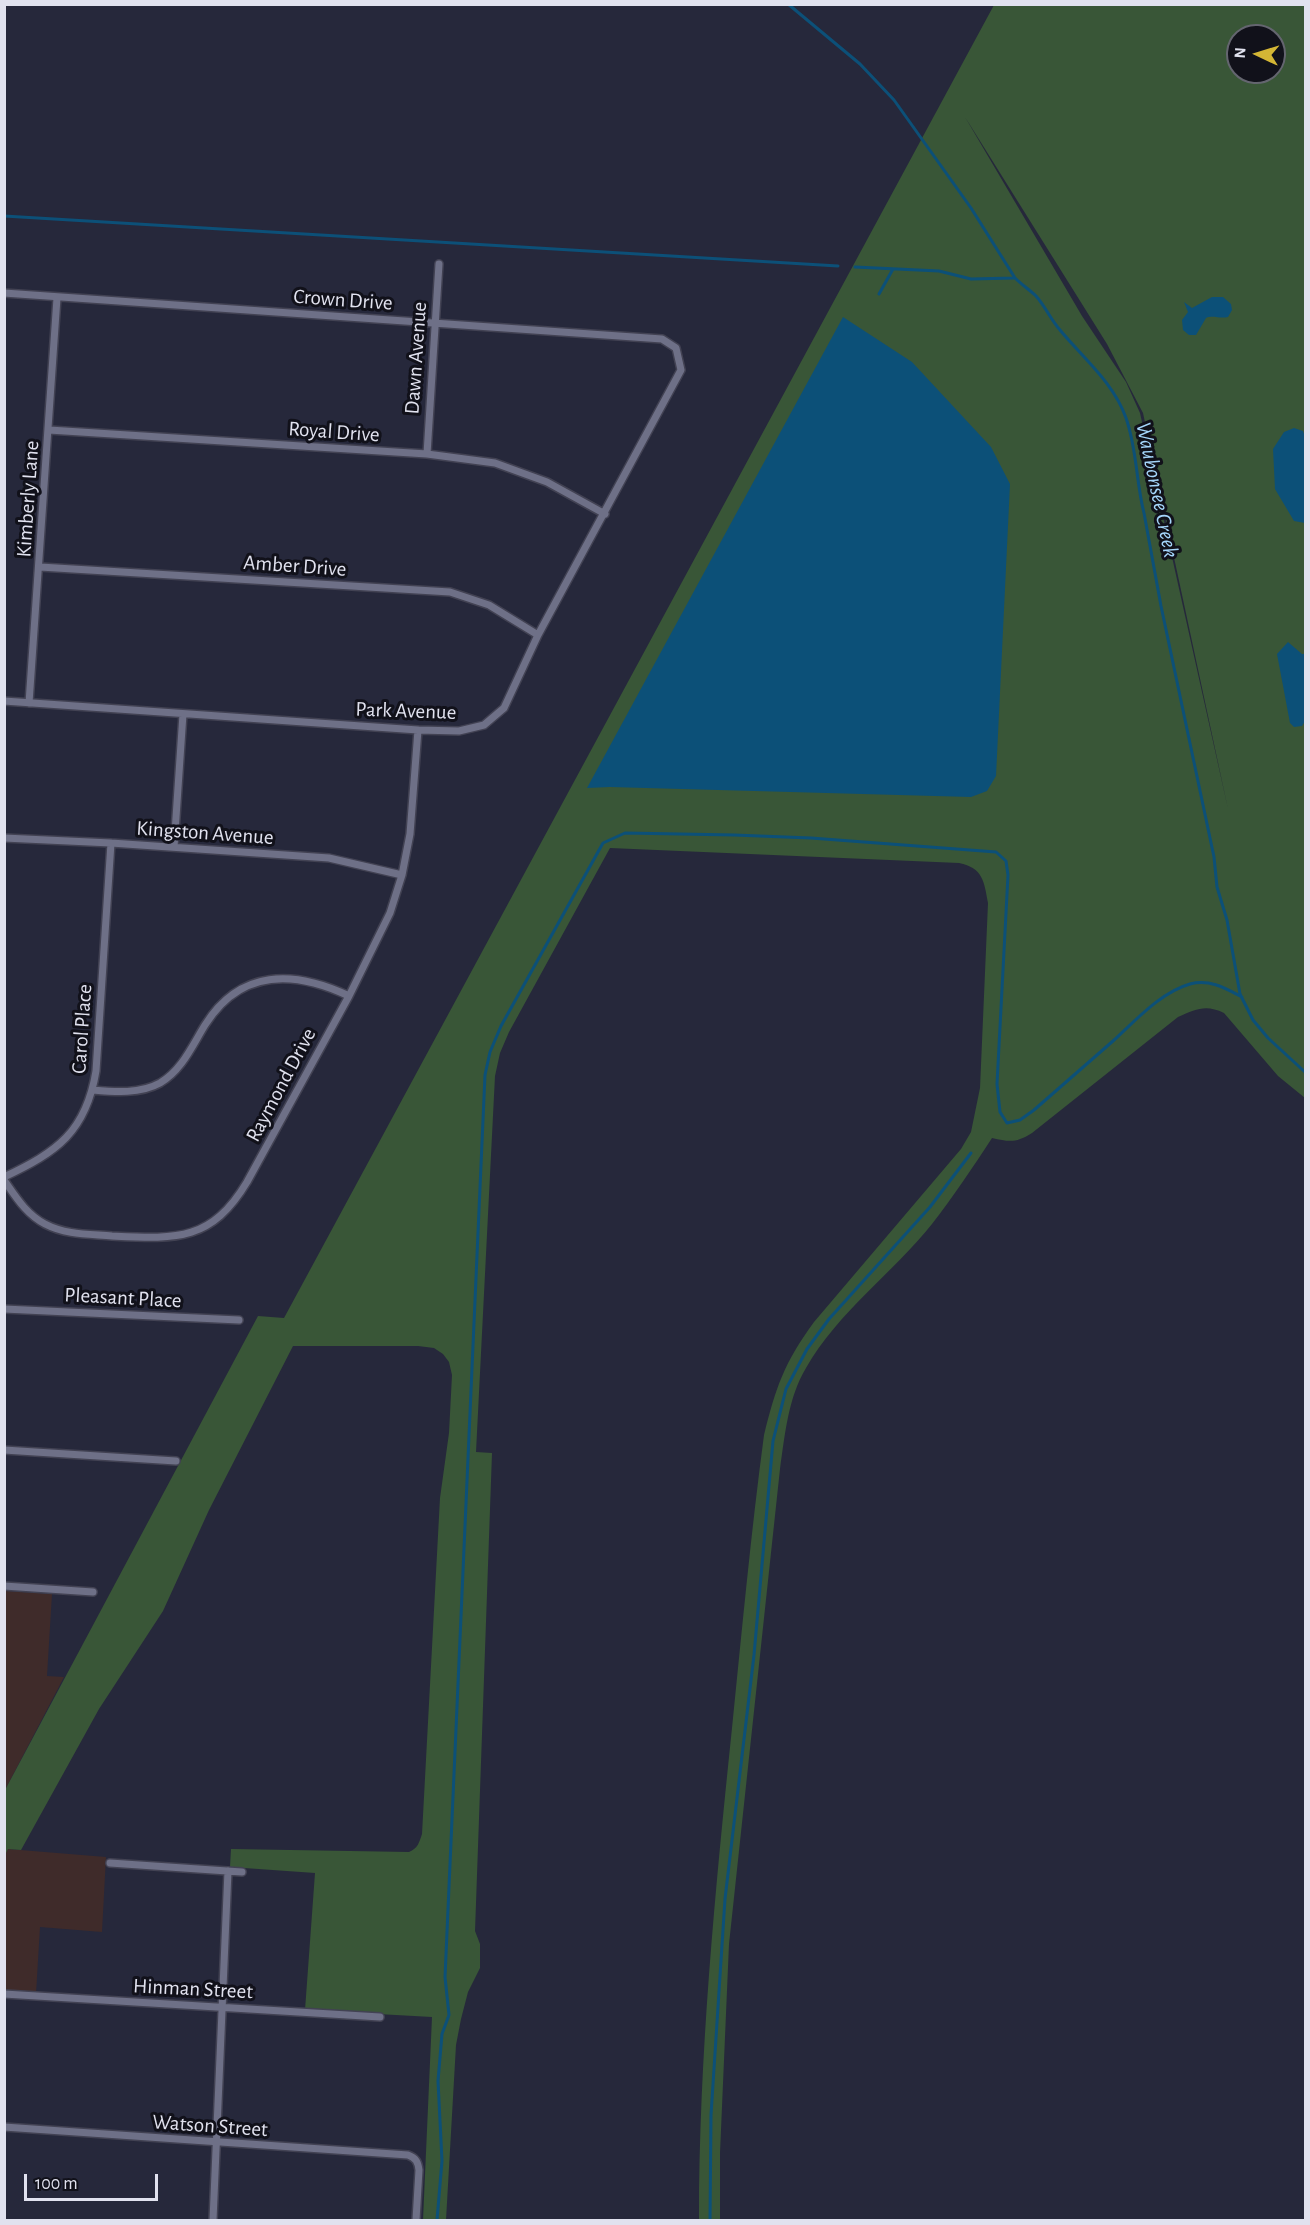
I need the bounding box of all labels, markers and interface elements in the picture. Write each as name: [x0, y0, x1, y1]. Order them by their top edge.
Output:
north arrow: [1226, 24, 1286, 84]
text: N: [1232, 47, 1248, 59]
street label: Crown Drive: [293, 284, 393, 316]
street label: Dawn Avenue: [400, 301, 432, 415]
street label: Royal Drive: [287, 416, 381, 448]
water label: Waubonsee Creek: [1130, 420, 1184, 560]
street label: Kimberly Lane: [11, 440, 45, 558]
street label: Amber Drive: [243, 550, 347, 582]
street label: Park Avenue: [355, 697, 457, 725]
street label: Kingston Avenue: [136, 816, 274, 850]
street label: Carol Place: [66, 983, 98, 1075]
street label: Raymond Drive: [240, 1024, 322, 1146]
street label: Pleasant Place: [64, 1282, 182, 1314]
street label: Hinman Street: [132, 1973, 254, 2005]
street label: Watson Street: [151, 2109, 269, 2143]
scale bar: [27, 2162, 160, 2200]
text: 100 m: [35, 2175, 78, 2193]

